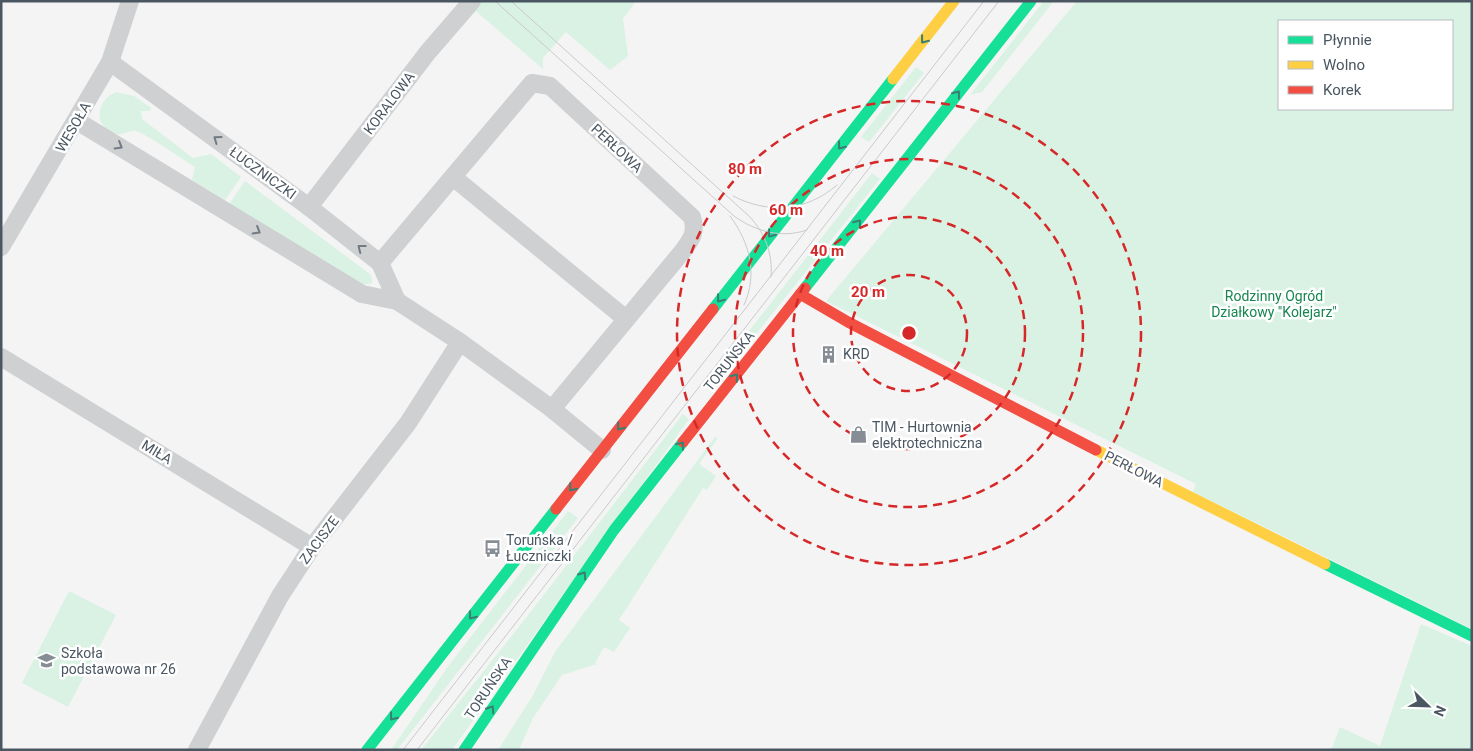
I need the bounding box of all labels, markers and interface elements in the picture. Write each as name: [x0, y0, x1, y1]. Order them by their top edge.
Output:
legend: [1278, 20, 1453, 110]
text: Płynnie: [1323, 31, 1372, 49]
one-way arrow: [920, 34, 929, 43]
text: Wolno: [1323, 56, 1365, 74]
street label: KORALOWA: [360, 69, 418, 137]
text: Korek: [1323, 81, 1362, 99]
one-way arrow: [952, 91, 961, 100]
street label: WESOŁA: [52, 99, 94, 155]
street label: PERŁOWA: [588, 120, 646, 176]
one-way arrow: [214, 137, 223, 145]
one-way arrow: [113, 140, 122, 150]
one-way arrow: [838, 140, 846, 149]
street label: ŁUCZNICZKI: [227, 144, 299, 202]
text: 80 m: [728, 160, 762, 178]
text: 60 m: [769, 201, 803, 219]
one-way arrow: [852, 219, 861, 228]
one-way arrow: [252, 224, 261, 234]
one-way arrow: [768, 229, 777, 238]
text: 40 m: [810, 242, 844, 260]
one-way arrow: [358, 245, 367, 253]
text: 20 m: [851, 283, 885, 301]
park label: Rodzinny Ogród Działkowy "Kolejarz": [1211, 288, 1337, 320]
one-way arrow: [717, 294, 726, 303]
centre of rings: [900, 324, 918, 342]
street label: TORUŃSKA: [700, 327, 757, 394]
building icon: KRD: [819, 344, 839, 364]
place label: KRD: [843, 346, 870, 362]
one-way arrow: [729, 374, 738, 383]
place label: TIM - Hurtownia elektrotechniczna: [872, 419, 982, 451]
one-way arrow: [617, 421, 625, 430]
shop icon: TIM - Hurtownia elektrotechniczna: [848, 425, 868, 445]
street label: MIŁA: [139, 437, 175, 467]
one-way arrow: [675, 442, 684, 451]
street label: PERŁOWA: [1102, 447, 1166, 491]
one-way arrow: [569, 482, 577, 491]
street label: ZACISZE: [296, 513, 342, 567]
place label: Toruńska / Łuczniczki: [506, 532, 573, 564]
bus stop icon: Toruńska / Łuczniczki: [482, 538, 502, 558]
one-way arrow: [577, 571, 586, 581]
one-way arrow: [469, 610, 477, 619]
place label: Szkoła podstawowa nr 26: [61, 645, 176, 677]
school or university icon: Szkoła podstawowa nr 26: [37, 651, 57, 671]
street label: TORUŃSKA: [460, 653, 515, 722]
north arrow: [1403, 681, 1453, 731]
text: N: [1431, 703, 1449, 719]
one-way arrow: [485, 705, 494, 715]
one-way arrow: [390, 711, 399, 721]

